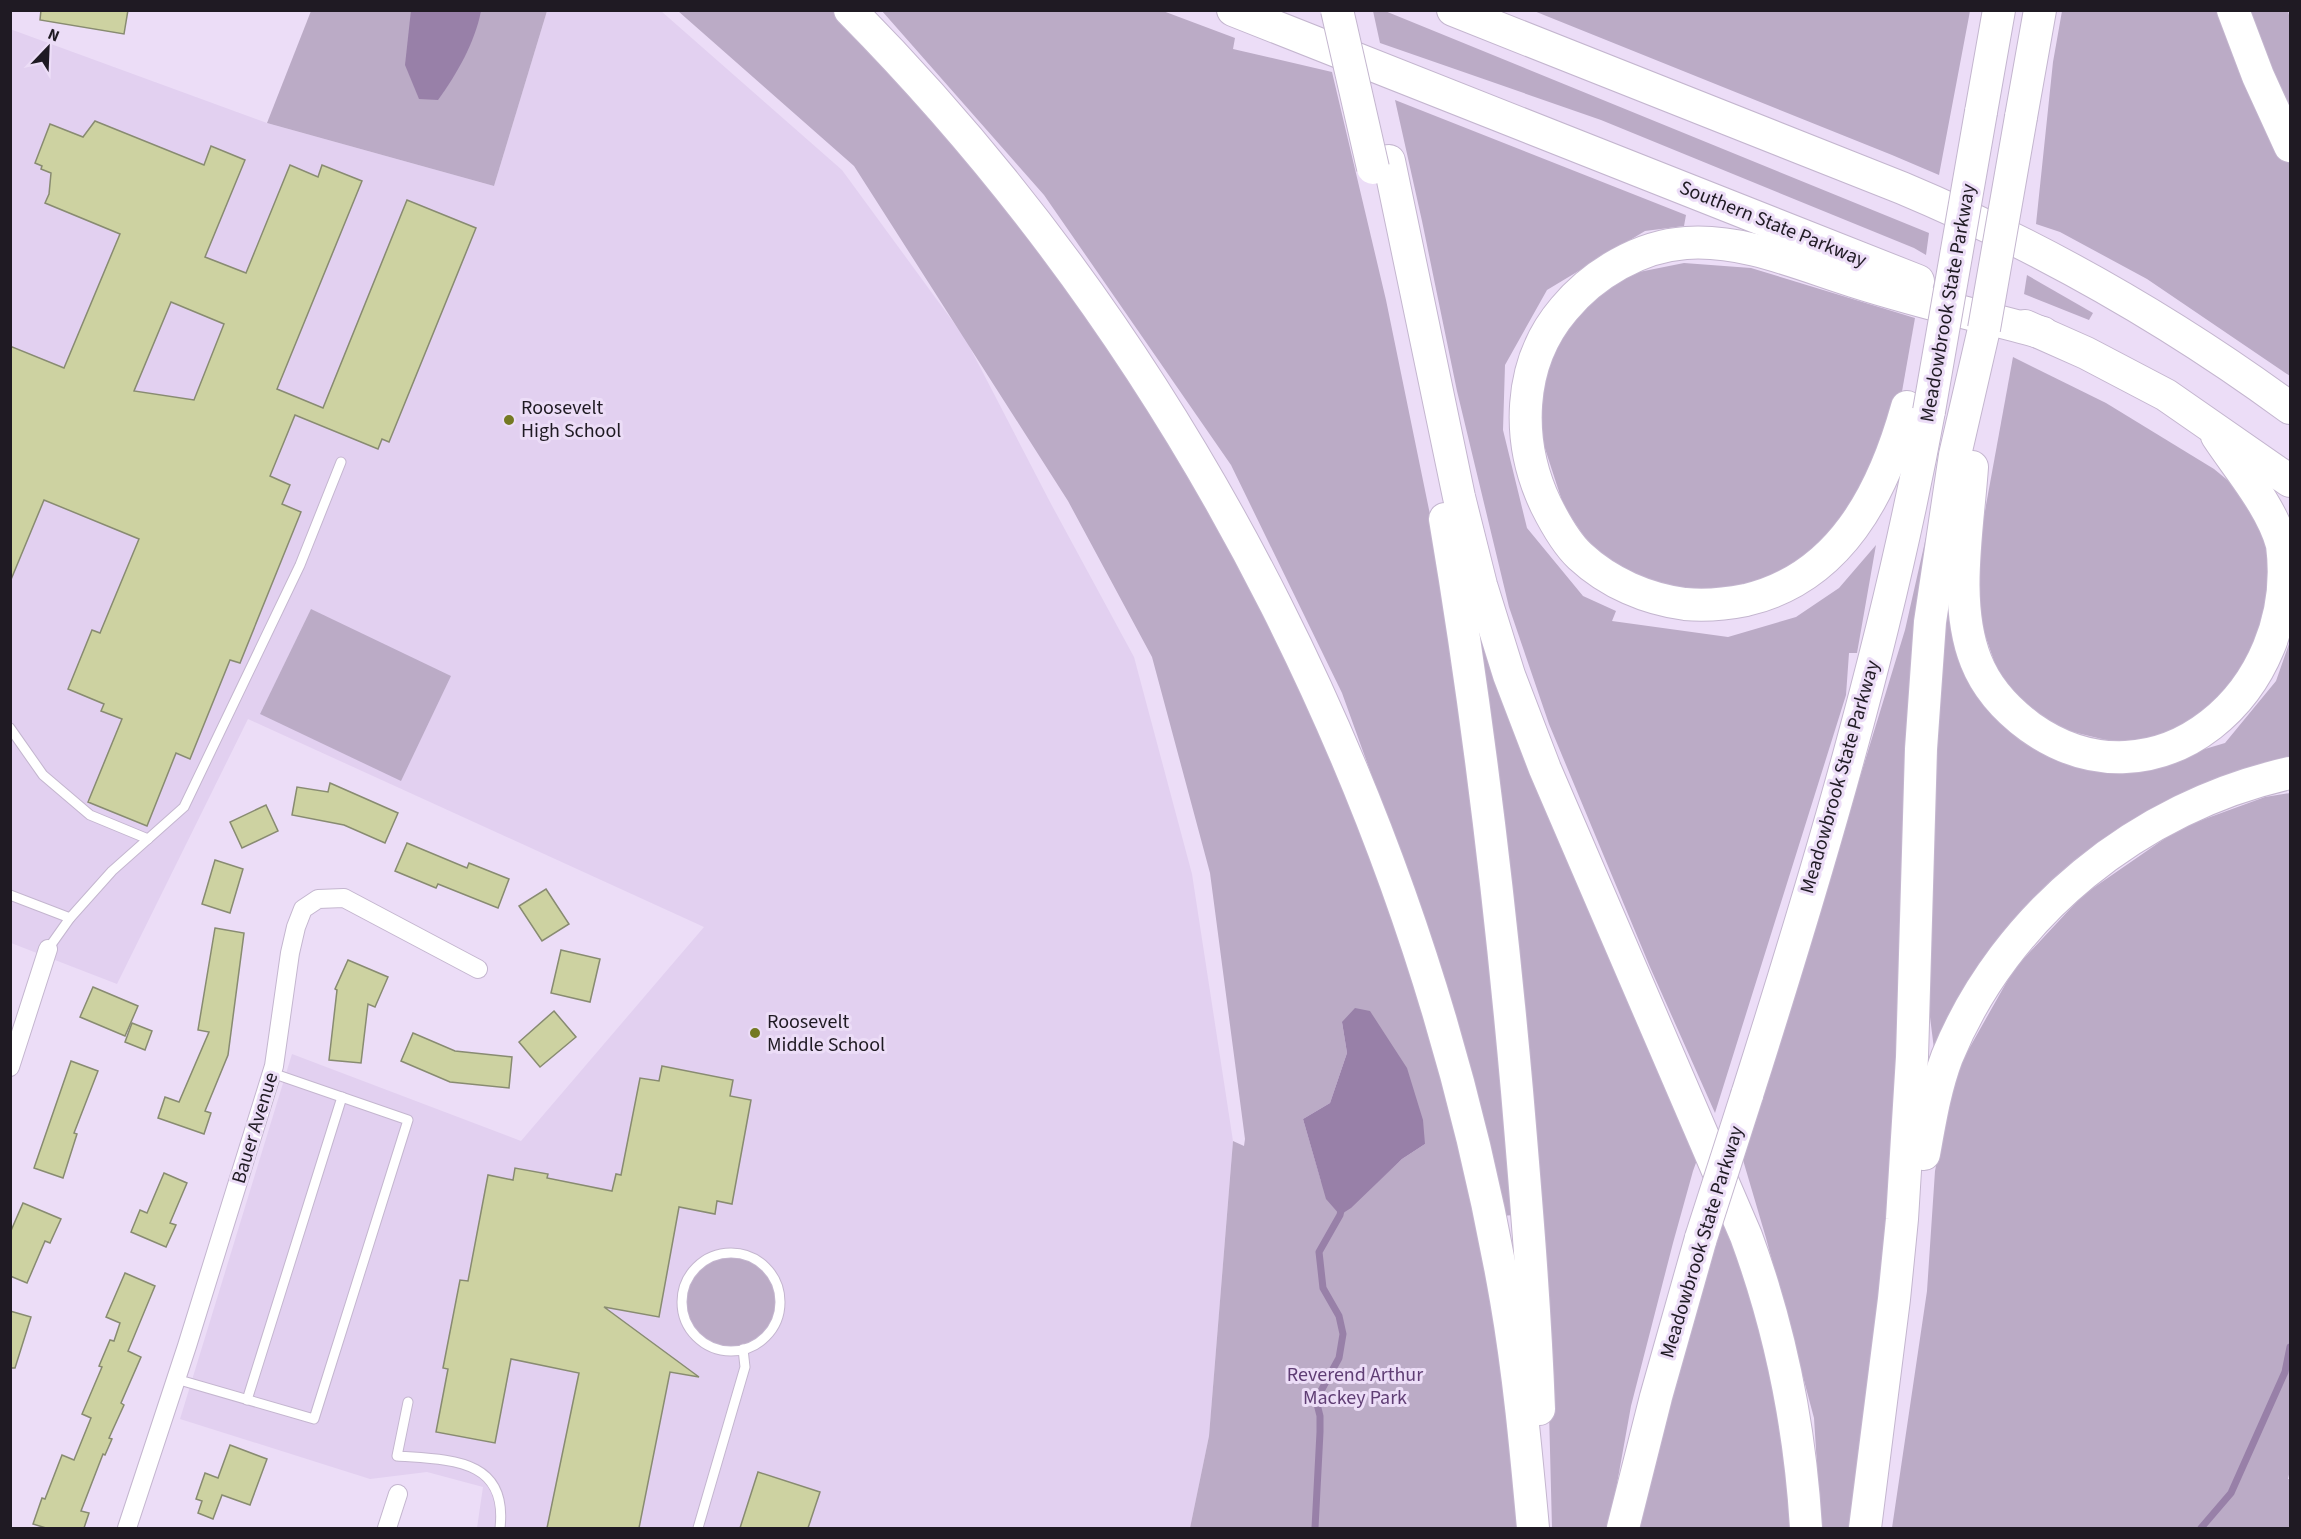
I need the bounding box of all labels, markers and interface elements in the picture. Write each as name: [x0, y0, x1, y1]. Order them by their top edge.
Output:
north arrow: [18, 18, 78, 78]
text: N: [44, 23, 63, 47]
street label: Southern State Parkway: [1675, 174, 1871, 275]
street label: Meadowbrook State Parkway: [1913, 181, 1983, 424]
place label: Roosevelt High School: [521, 394, 621, 445]
marker: Roosevelt High School: [502, 413, 516, 427]
street label: Meadowbrook State Parkway: [1793, 656, 1887, 897]
place label: Roosevelt Middle School: [767, 1008, 885, 1059]
marker: Roosevelt Middle School: [748, 1026, 762, 1040]
street label: Bauer Avenue: [225, 1069, 285, 1187]
street label: Meadowbrook State Parkway: [1653, 1122, 1751, 1362]
park label: Reverend Arthur Mackey Park: [1287, 1361, 1423, 1412]

